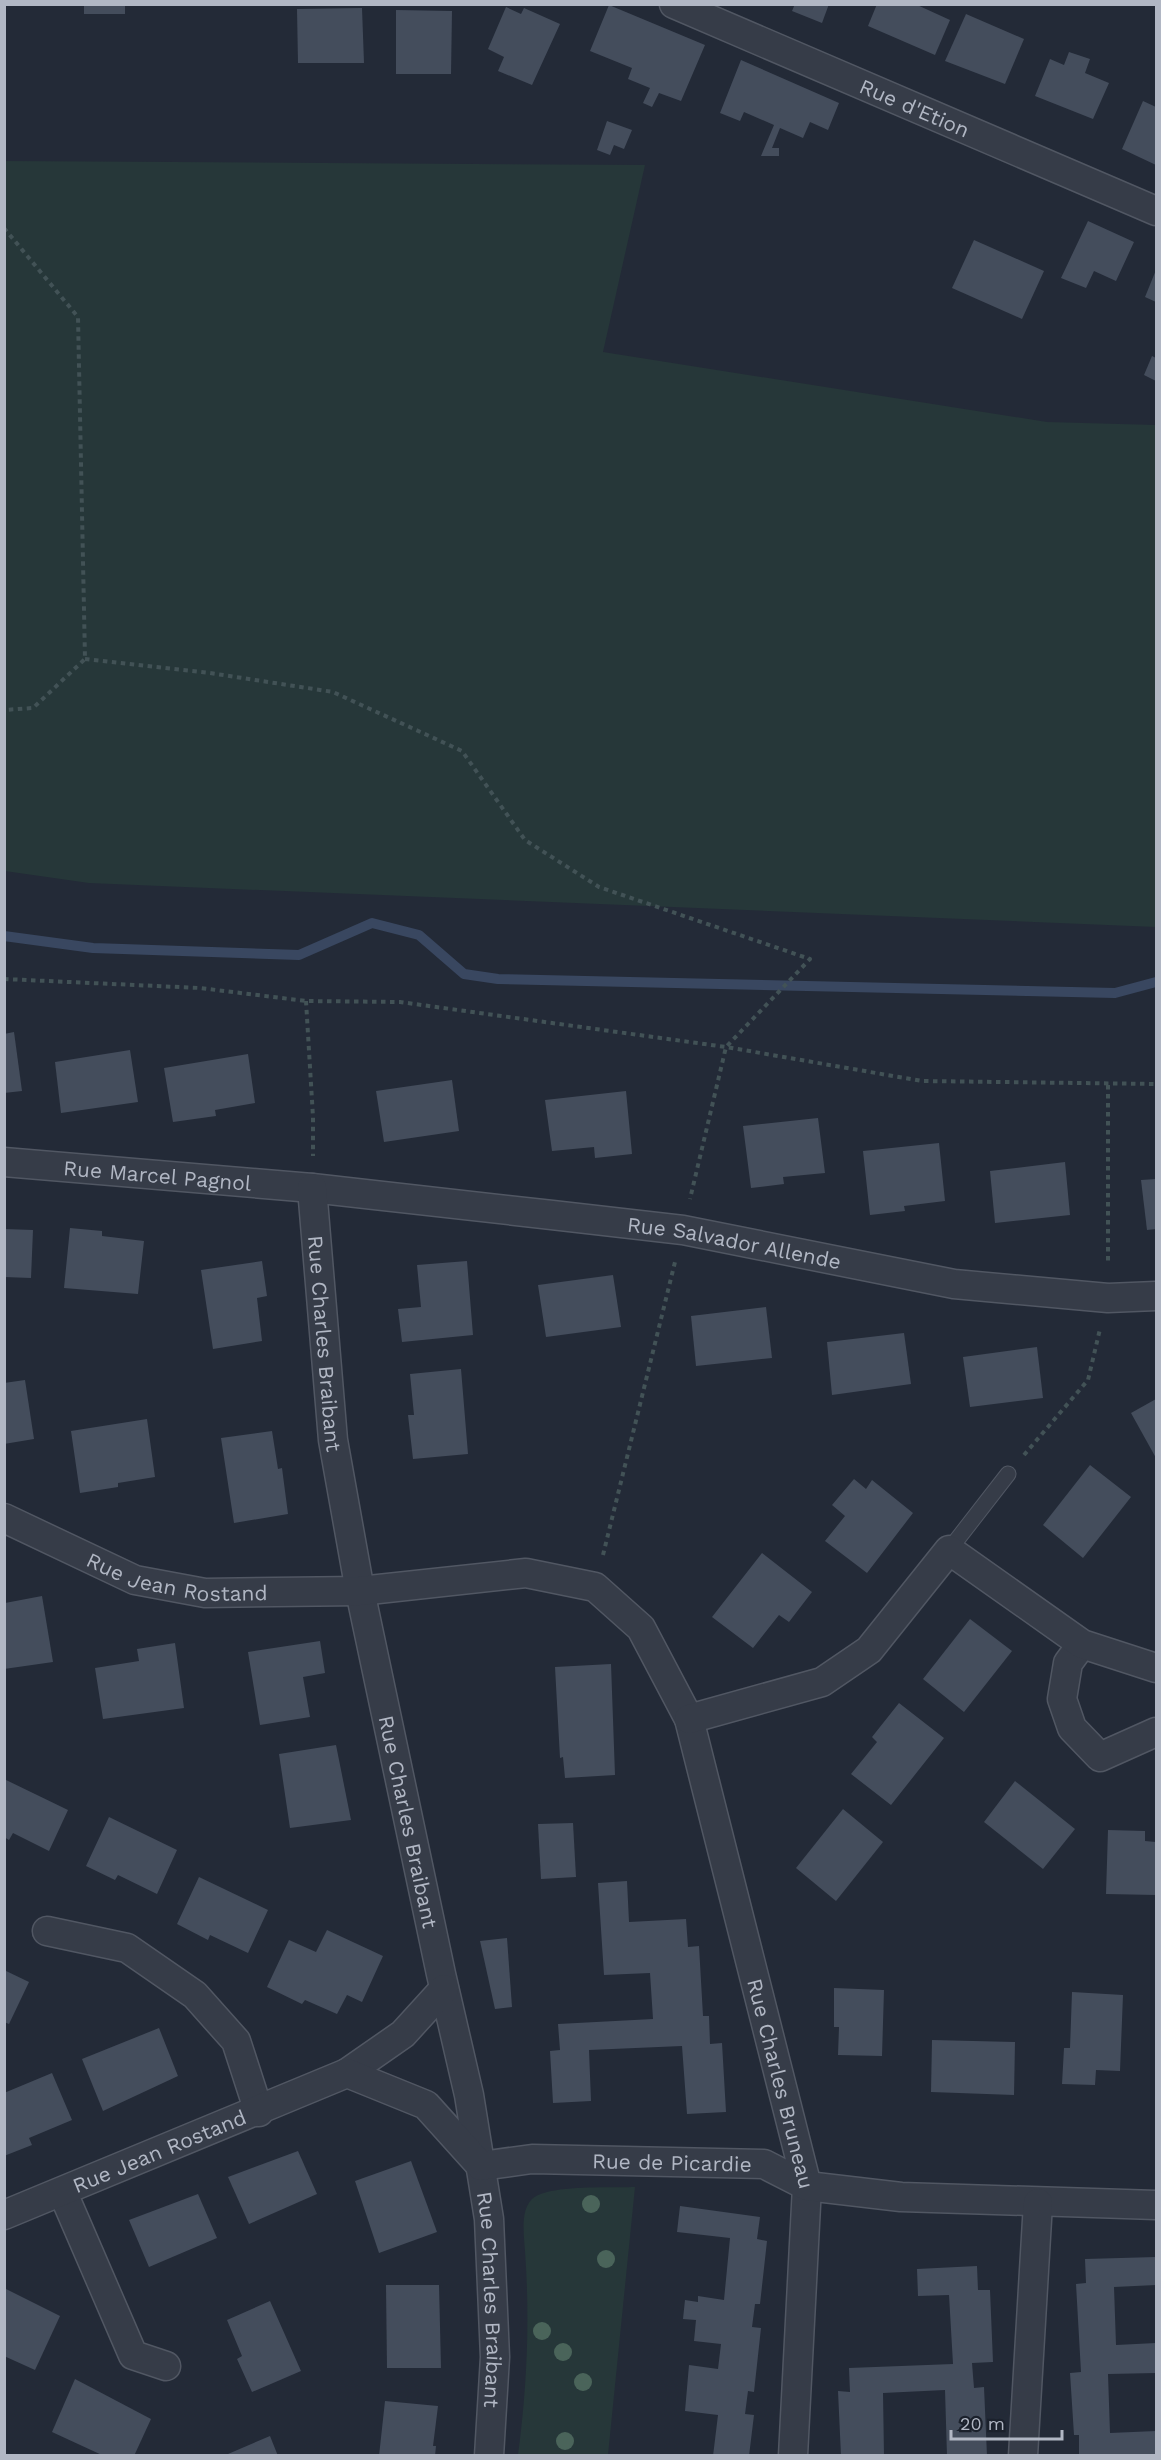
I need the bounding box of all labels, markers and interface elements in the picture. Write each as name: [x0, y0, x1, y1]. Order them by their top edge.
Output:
street label: Rue d'Etion: [856, 73, 973, 142]
street label: Rue Marcel Pagnol: [62, 1155, 253, 1195]
street label: Rue Salvador Allende: [626, 1211, 843, 1274]
street label: Rue Charles Braibant: [303, 1234, 347, 1454]
street label: Rue Jean Rostand: [83, 1547, 268, 1606]
street label: Rue Charles Braibant: [374, 1713, 443, 1931]
street label: Rue Charles Bruneau: [743, 1976, 820, 2191]
street label: Rue Jean Rostand: [69, 2104, 250, 2198]
street label: Rue de Picardie: [592, 2148, 752, 2176]
street label: Rue Charles Braibant: [472, 2189, 508, 2409]
scale bar: [951, 2403, 1062, 2441]
text: 20 m: [960, 2413, 1005, 2434]

